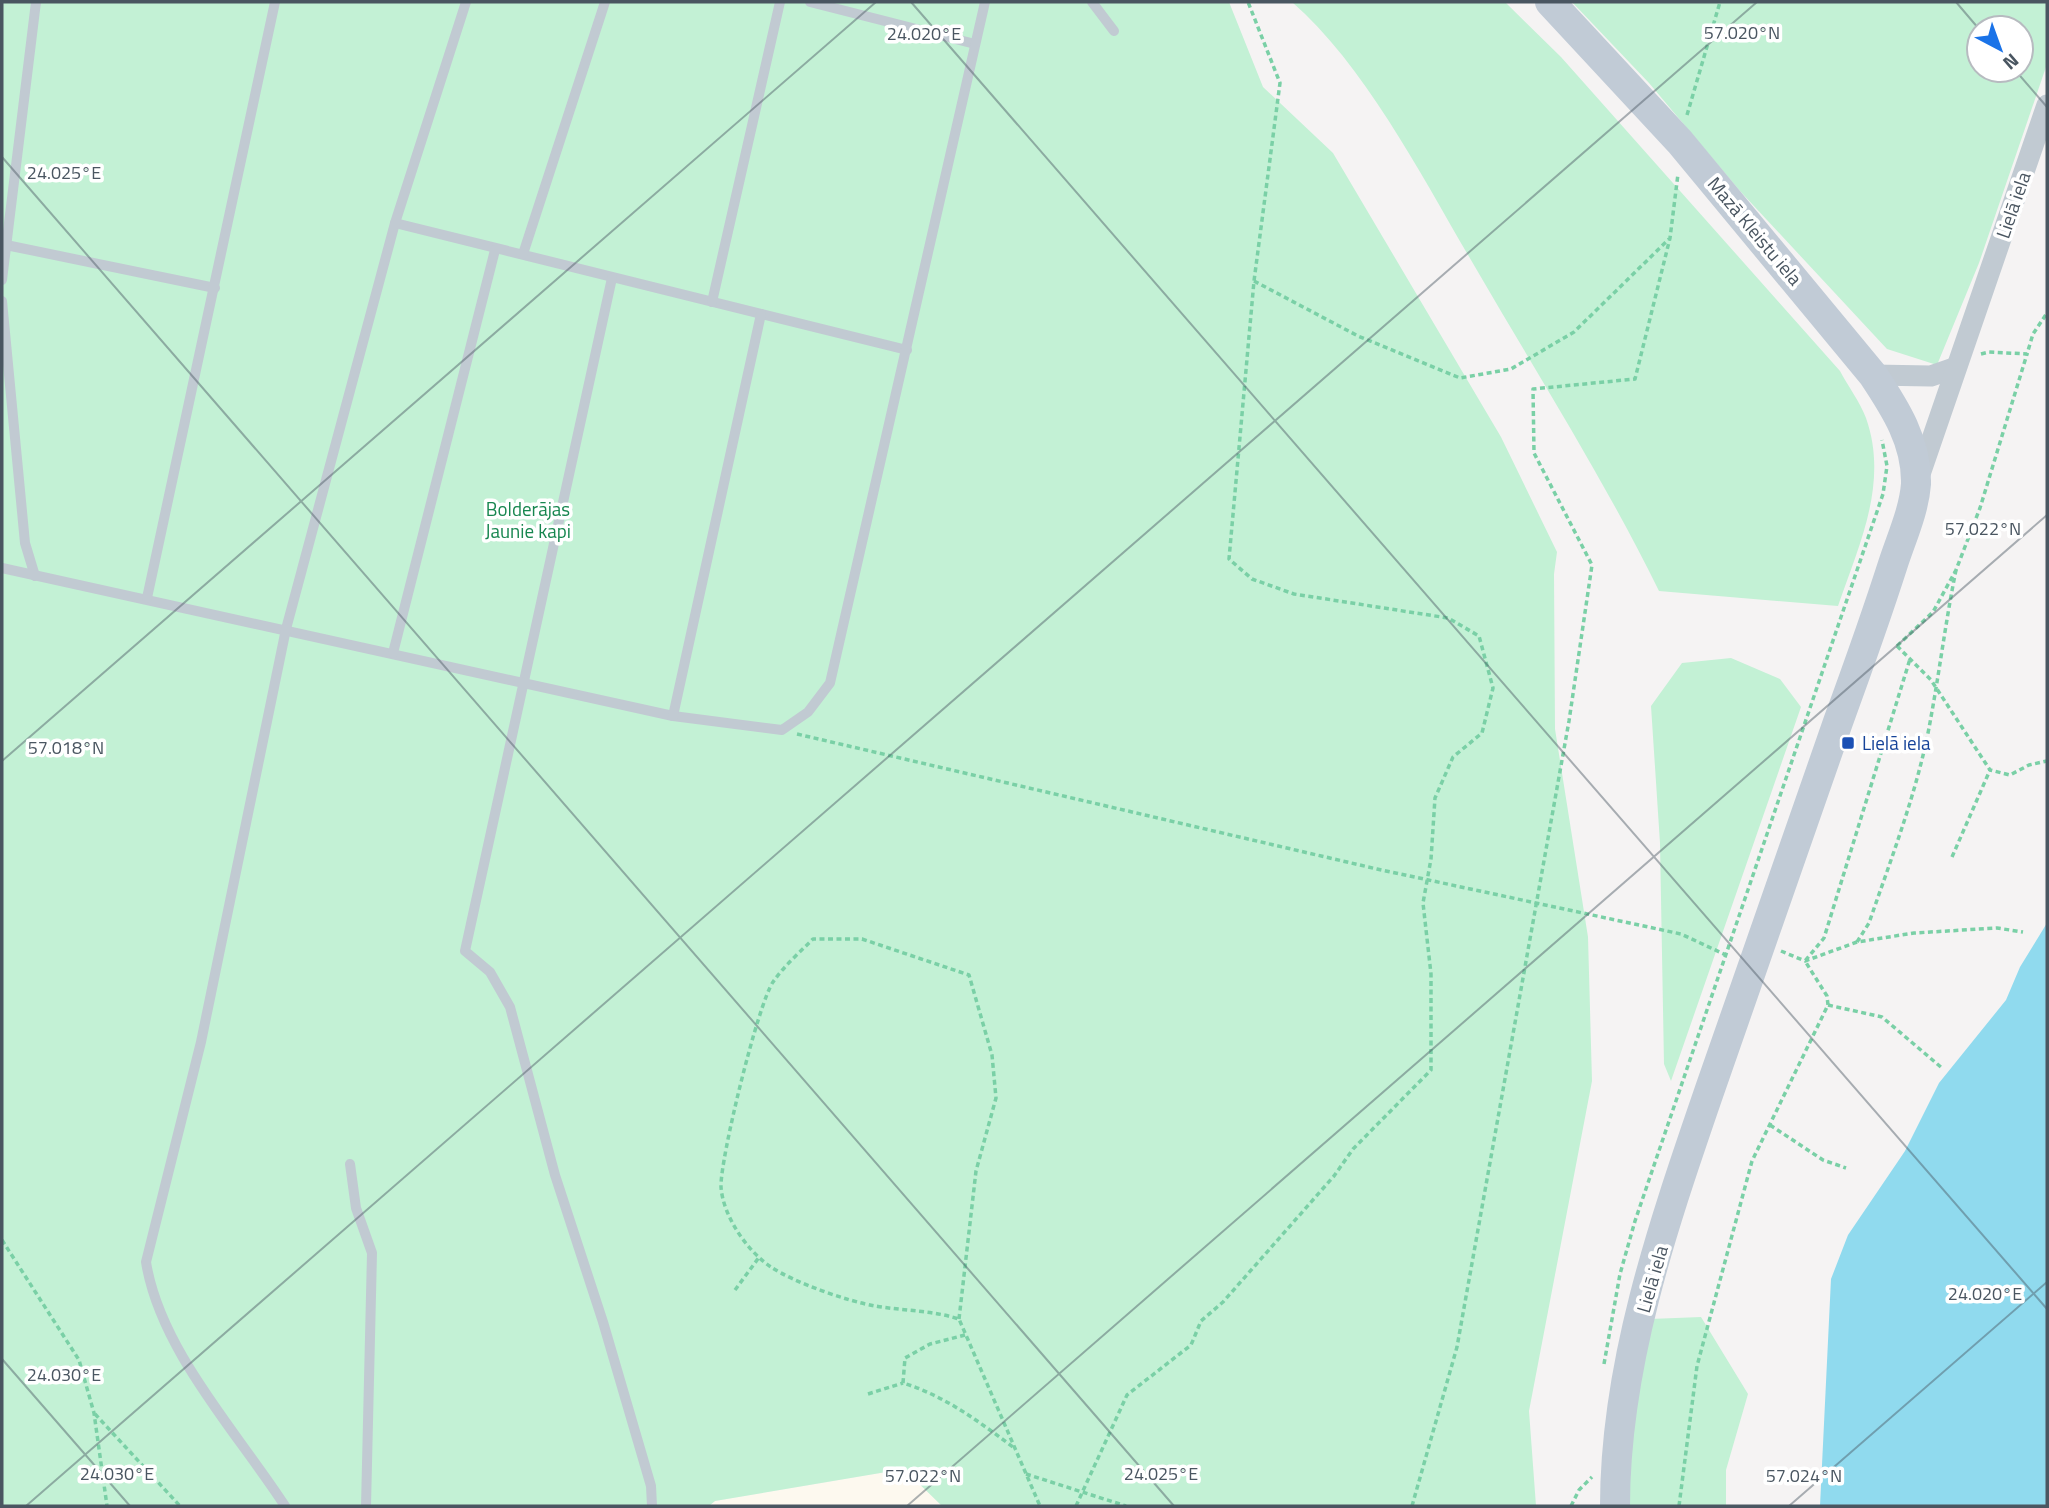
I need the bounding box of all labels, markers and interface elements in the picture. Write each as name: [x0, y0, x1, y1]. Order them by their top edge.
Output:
north arrow: [1965, 14, 2035, 84]
text: 57.020°N: [1704, 19, 1780, 46]
text: 24.020°E: [887, 20, 961, 47]
text: N: [1997, 47, 2026, 77]
text: 24.025°E: [27, 159, 101, 186]
street label: Lielā iela: [1988, 167, 2038, 242]
street label: Mazā Kleistu iela: [1701, 170, 1810, 292]
park label: Bolderājas Jaunie kapi: [485, 494, 571, 545]
text: 57.022°N: [1945, 515, 2021, 542]
place label: Lielā iela: [1862, 728, 1931, 757]
text: 57.018°N: [28, 734, 104, 761]
marker: Lielā iela: [1840, 735, 1856, 751]
street label: Lielā iela: [1628, 1241, 1675, 1316]
text: 24.020°E: [1948, 1280, 2022, 1307]
text: 24.030°E: [27, 1361, 101, 1388]
text: 24.030°E: [80, 1460, 154, 1487]
text: 24.025°E: [1124, 1460, 1198, 1487]
text: 57.022°N: [885, 1462, 961, 1489]
text: 57.024°N: [1766, 1462, 1842, 1489]

